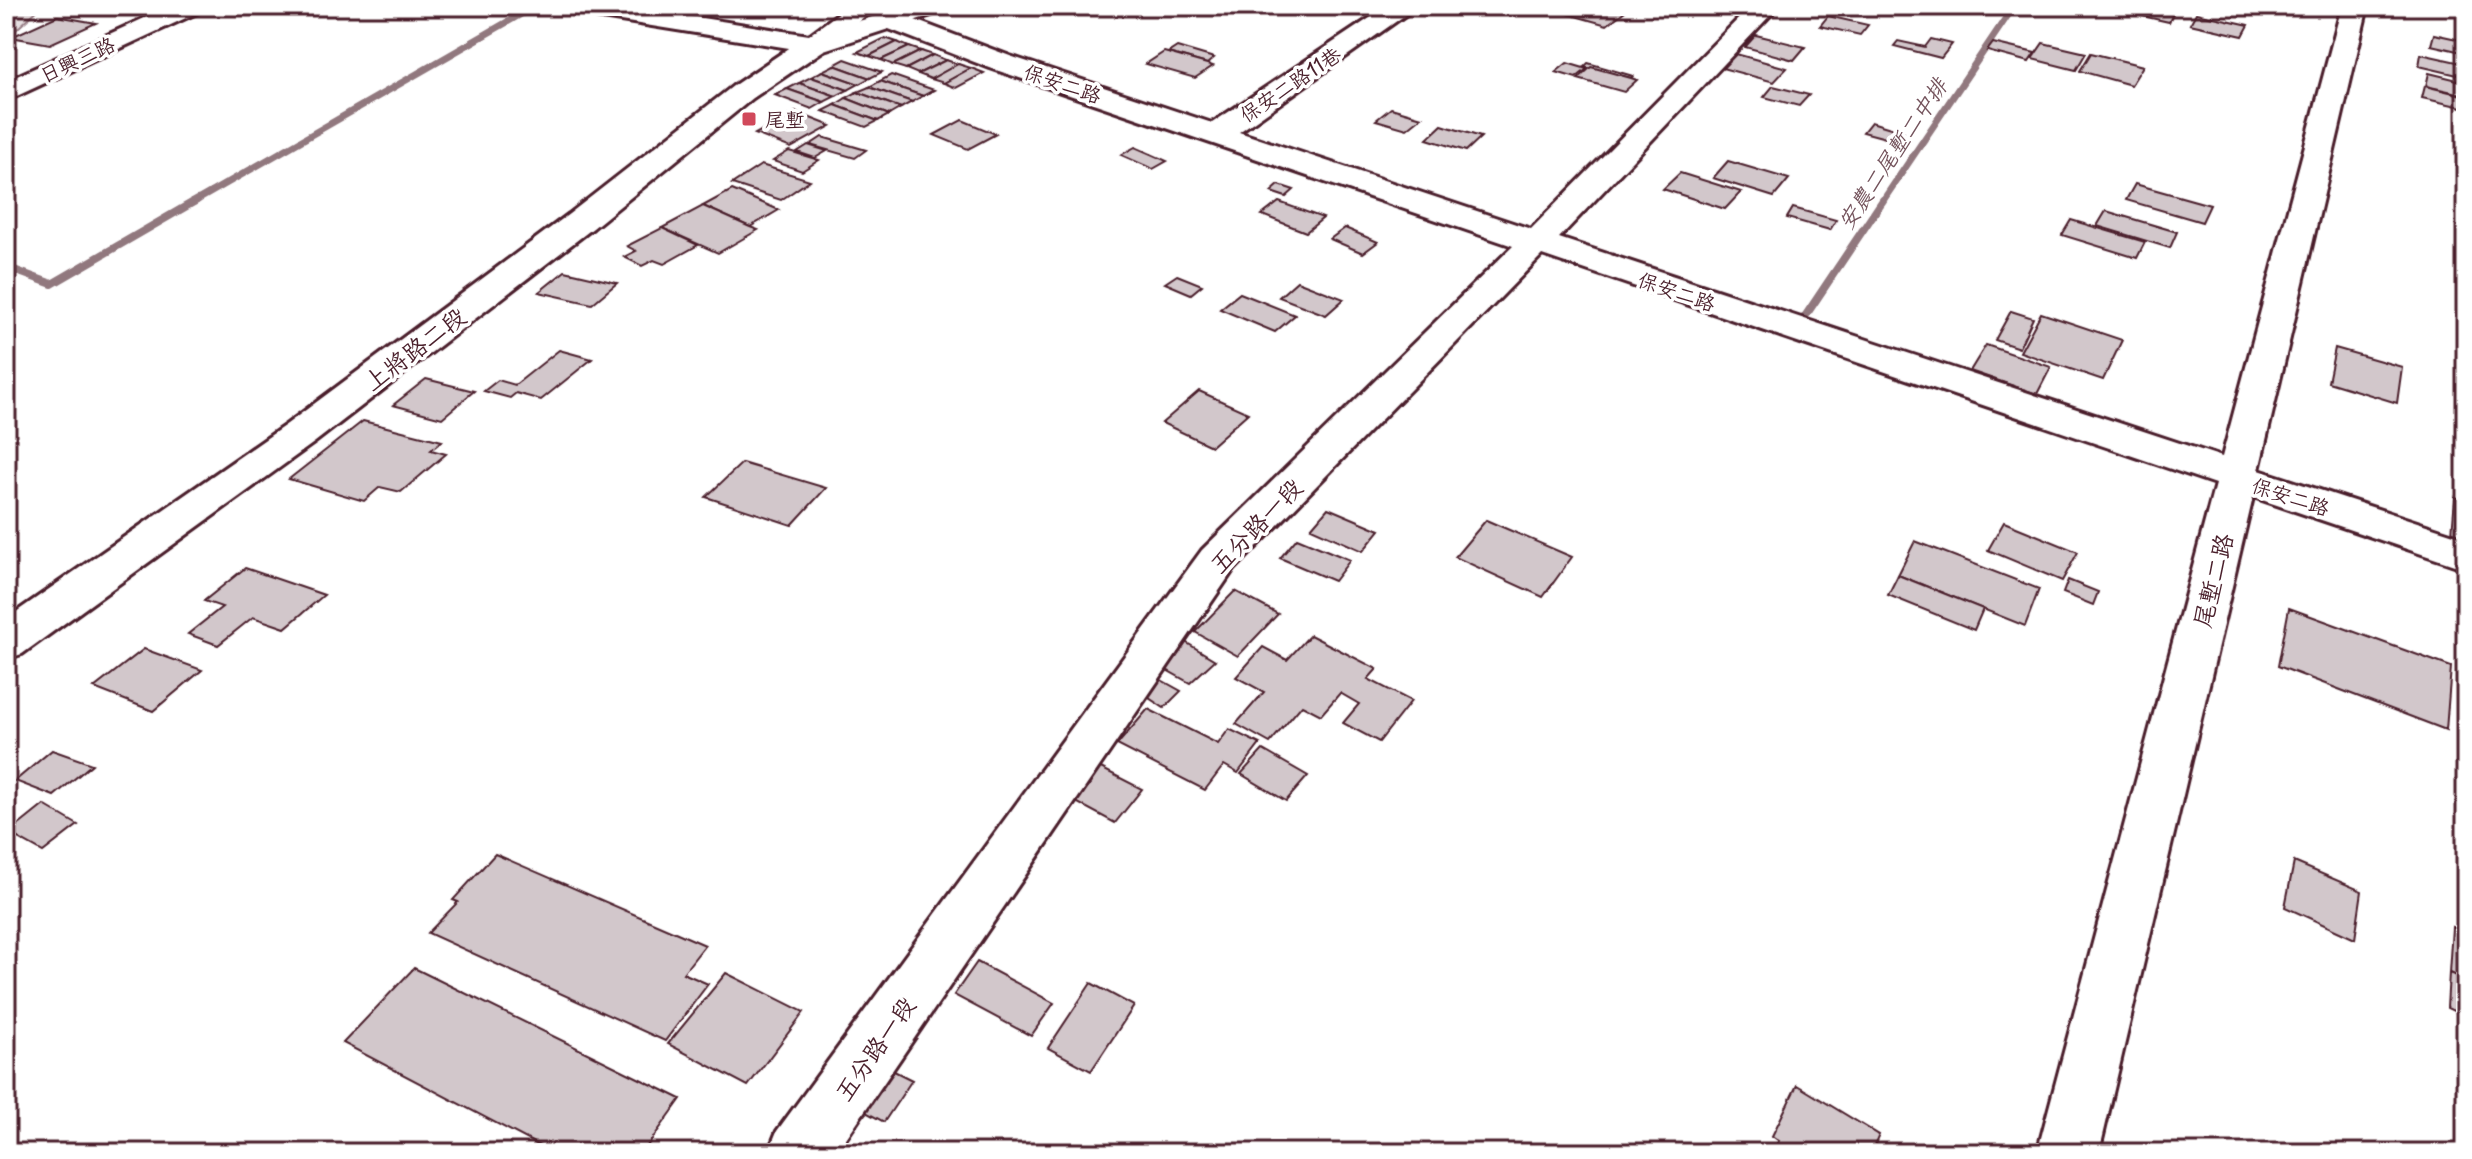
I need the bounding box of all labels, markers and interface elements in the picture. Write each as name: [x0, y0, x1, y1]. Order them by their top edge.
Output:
street label: 日興三路: [34, 28, 120, 89]
street label: 保安二路11巷: [1233, 38, 1348, 129]
street label: 保安二路: [1020, 56, 1107, 111]
water label: 安農二尾塹二中排: [1828, 69, 1955, 235]
place label: 尾塹: [765, 104, 805, 134]
marker: 尾塹: [740, 110, 758, 128]
street label: 保安二路: [1634, 264, 1721, 319]
street label: 上將路二段: [355, 298, 473, 398]
street label: 五分路一段: [1200, 469, 1310, 581]
street label: 保安二路: [2248, 469, 2335, 523]
street label: 尾塹二路: [2183, 529, 2241, 631]
street label: 五分路一段: [825, 989, 923, 1107]

